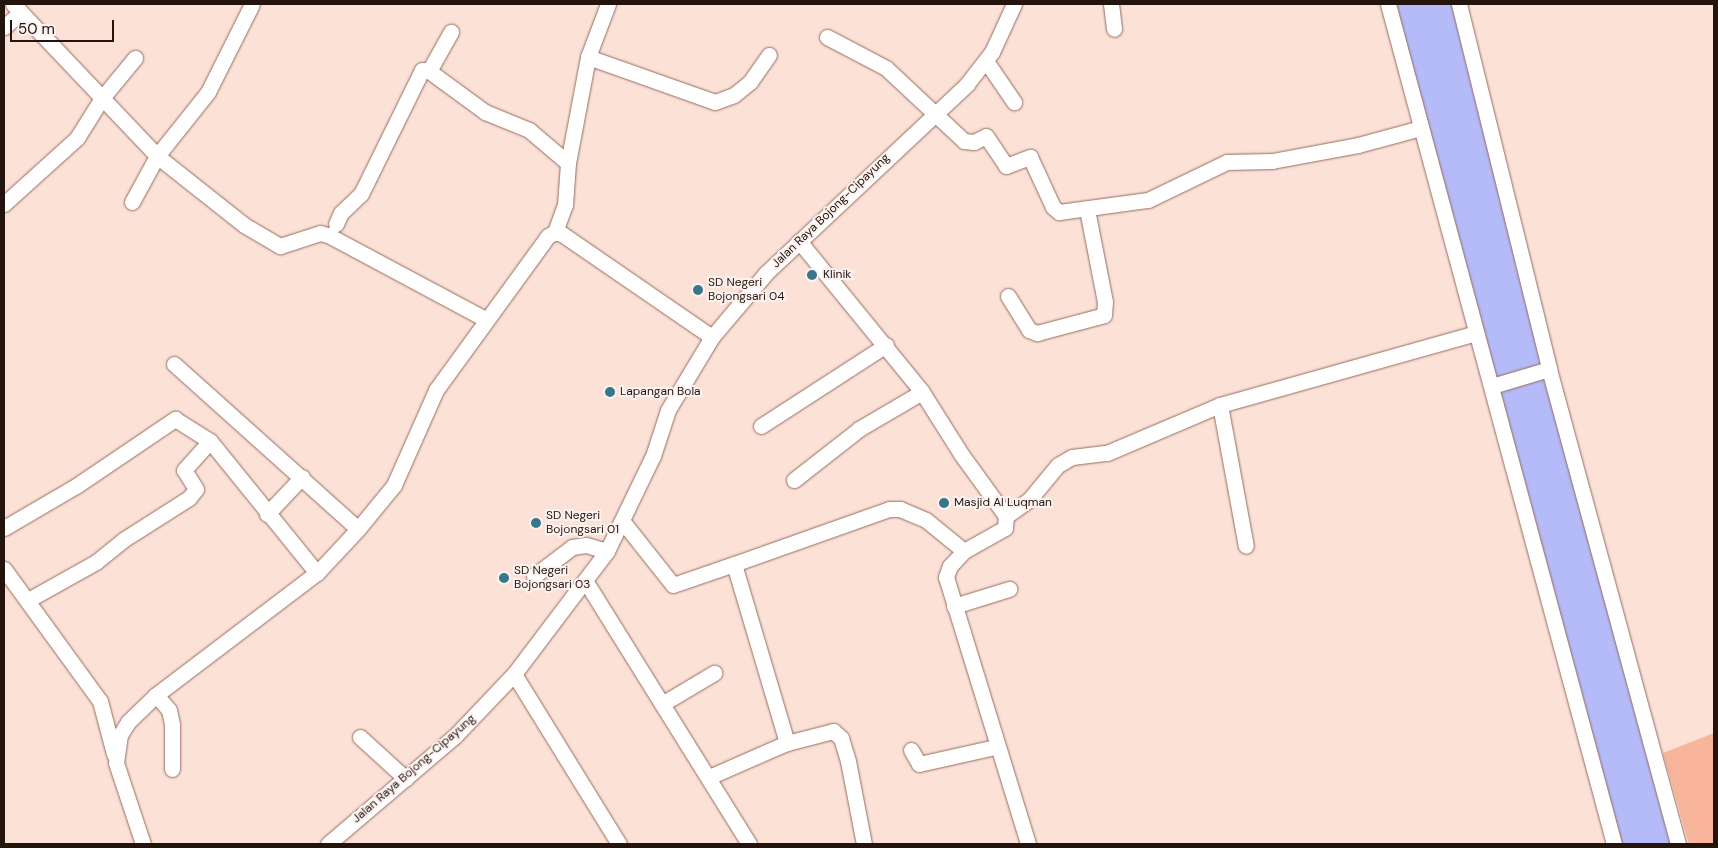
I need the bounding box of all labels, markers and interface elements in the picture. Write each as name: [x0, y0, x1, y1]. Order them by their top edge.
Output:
scale bar: [12, 10, 116, 42]
text: 50 m: [18, 19, 55, 39]
street label: Jalan Raya Bojong-Cipayung: [769, 151, 893, 271]
marker: Klinik: [805, 268, 819, 282]
place label: Klinik: [823, 268, 851, 282]
place label: SD Negeri Bojongsari 04: [708, 276, 785, 304]
marker: SD Negeri Bojongsari 04: [692, 284, 704, 296]
place label: Lapangan Bola: [620, 385, 701, 399]
marker: Lapangan Bola: [604, 386, 616, 398]
place label: Masjid Al Luqman: [954, 496, 1052, 510]
marker: Masjid Al Luqman: [938, 497, 950, 509]
place label: SD Negeri Bojongsari 01: [546, 509, 619, 537]
marker: SD Negeri Bojongsari 01: [530, 517, 542, 529]
place label: SD Negeri Bojongsari 03: [514, 564, 590, 592]
marker: SD Negeri Bojongsari 03: [498, 572, 510, 584]
street label: Jalan Raya Bojong-Cipayung: [350, 712, 478, 826]

